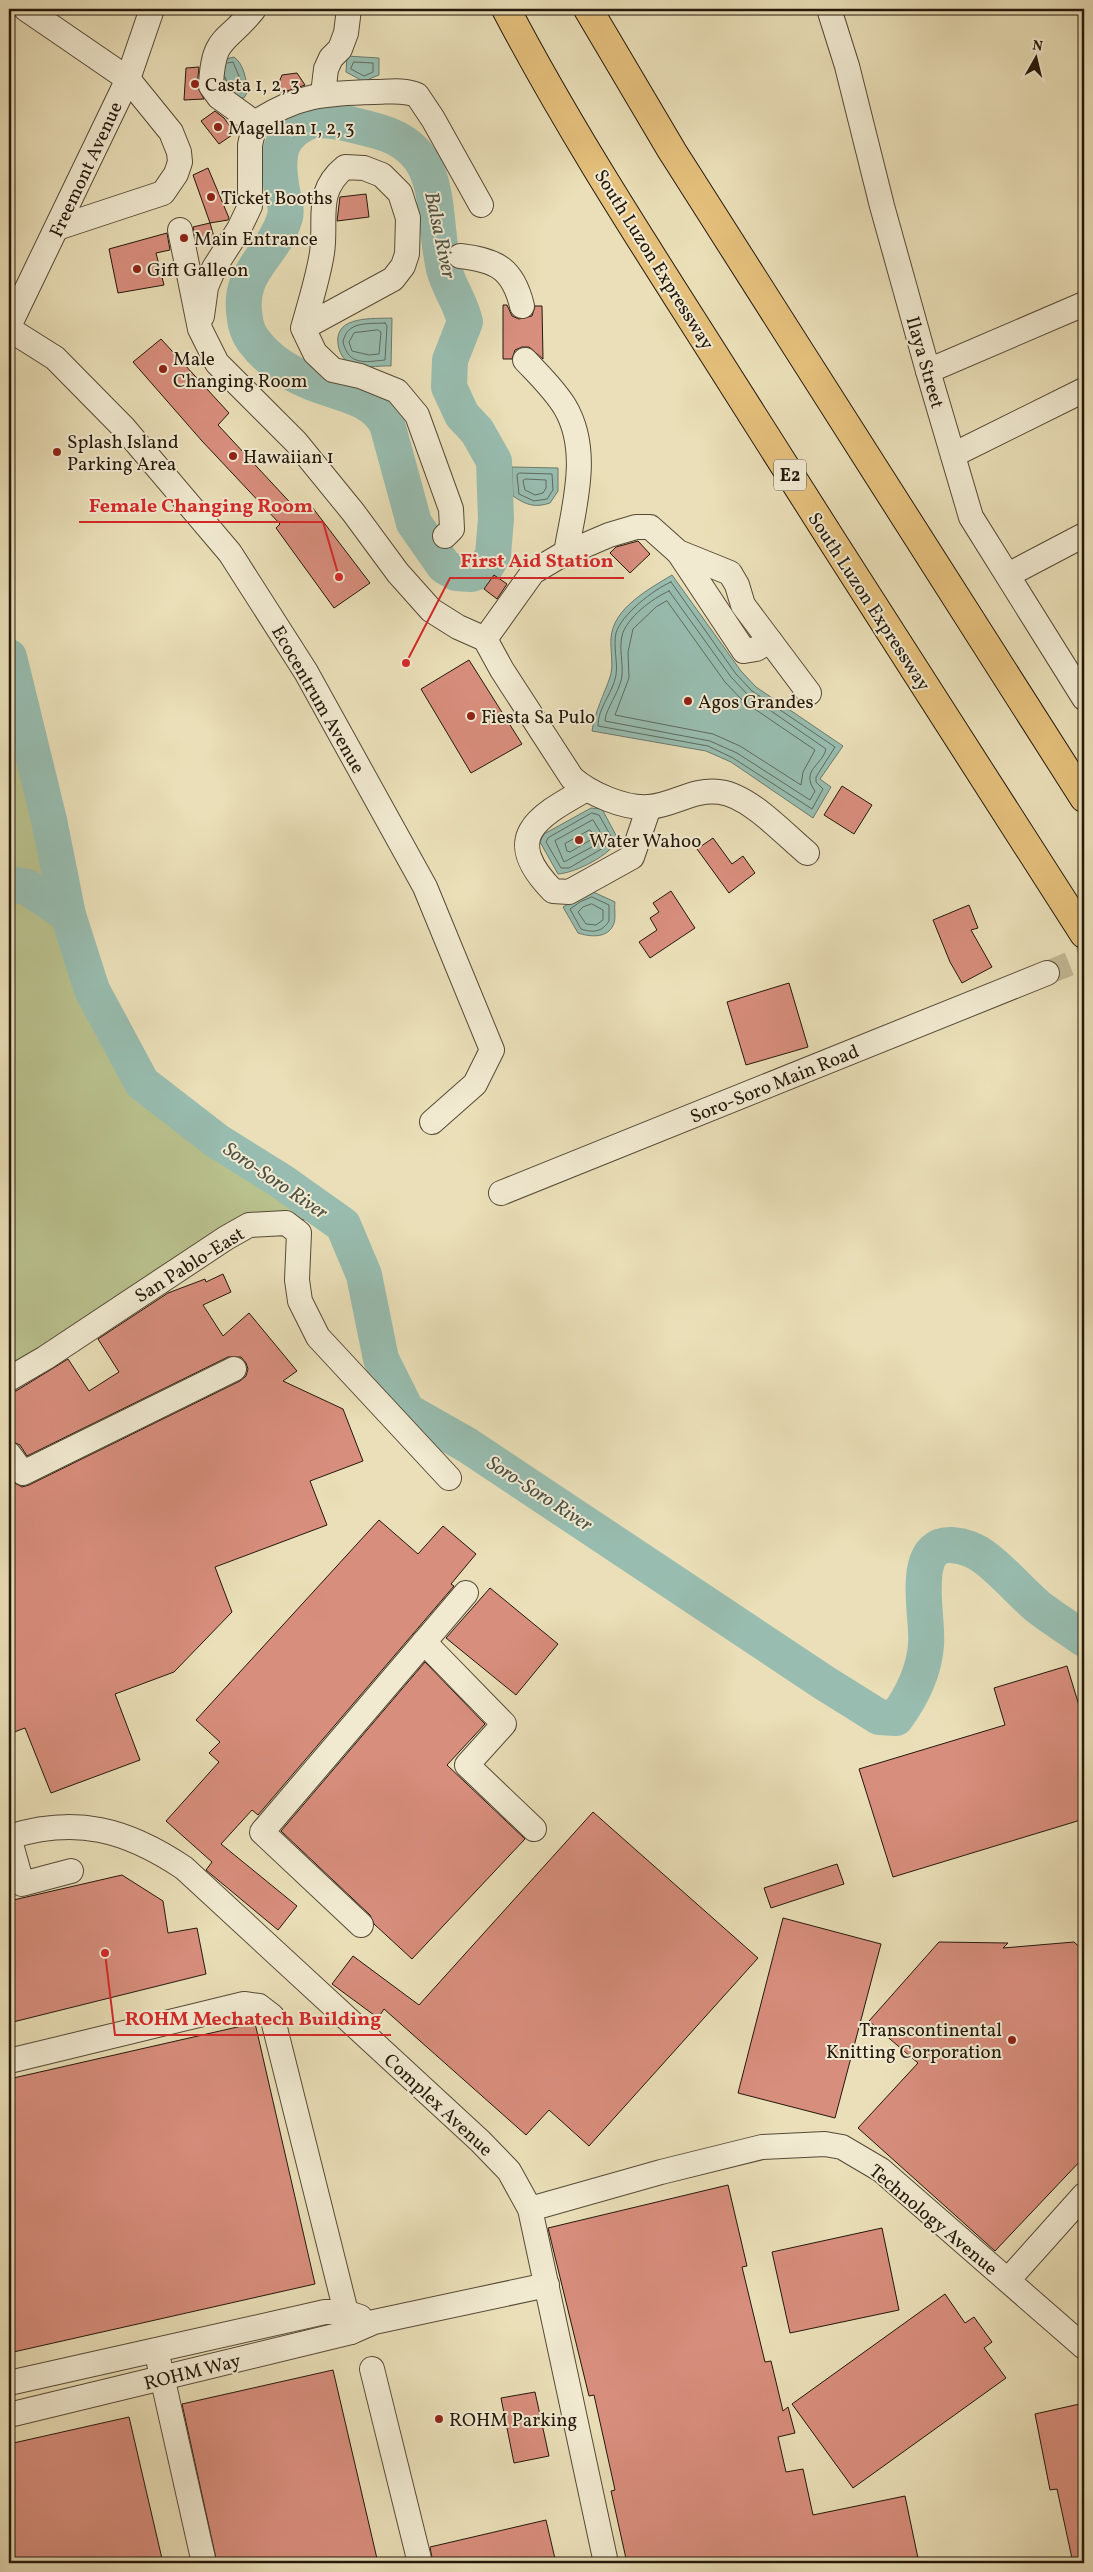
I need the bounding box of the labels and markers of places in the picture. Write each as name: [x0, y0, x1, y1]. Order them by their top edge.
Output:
place label: Casta 1, 2, 3: [205, 73, 300, 99]
marker: Casta 1, 2, 3: [189, 78, 201, 90]
place label: Magellan 1, 2, 3: [228, 116, 355, 142]
marker: Magellan 1, 2, 3: [212, 121, 224, 133]
place label: Ticket Booths: [221, 186, 333, 212]
marker: Ticket Booths: [205, 191, 217, 203]
place label: Main Entrance: [194, 227, 318, 253]
marker: Main Entrance: [178, 232, 190, 244]
place label: Gift Galleon: [147, 258, 249, 284]
marker: Gift Galleon: [131, 263, 143, 275]
place label: Male Changing Room: [173, 347, 308, 395]
marker: Male Changing Room: [157, 363, 169, 375]
place label: Splash Island Parking Area: [67, 430, 179, 478]
place label: Hawaiian 1: [243, 445, 334, 471]
marker: Splash Island Parking Area: [51, 446, 63, 458]
marker: Hawaiian 1: [227, 450, 239, 462]
callout: Female Changing Room: [79, 487, 323, 522]
callout: First Aid Station: [450, 543, 624, 578]
place label: Agos Grandes: [698, 690, 814, 716]
marker: Agos Grandes: [682, 695, 694, 707]
place label: Fiesta Sa Pulo: [481, 705, 595, 731]
marker: Fiesta Sa Pulo: [465, 710, 477, 722]
place label: Water Wahoo: [589, 829, 701, 855]
marker: Water Wahoo: [573, 834, 585, 846]
callout: ROHM Mechatech Building: [115, 2000, 391, 2035]
place label: Transcontinental Knitting Corporation: [826, 2018, 1002, 2066]
marker: Transcontinental Knitting Corporation: [1006, 2034, 1018, 2046]
place label: ROHM Parking: [449, 2408, 577, 2434]
marker: ROHM Parking: [433, 2413, 445, 2425]

